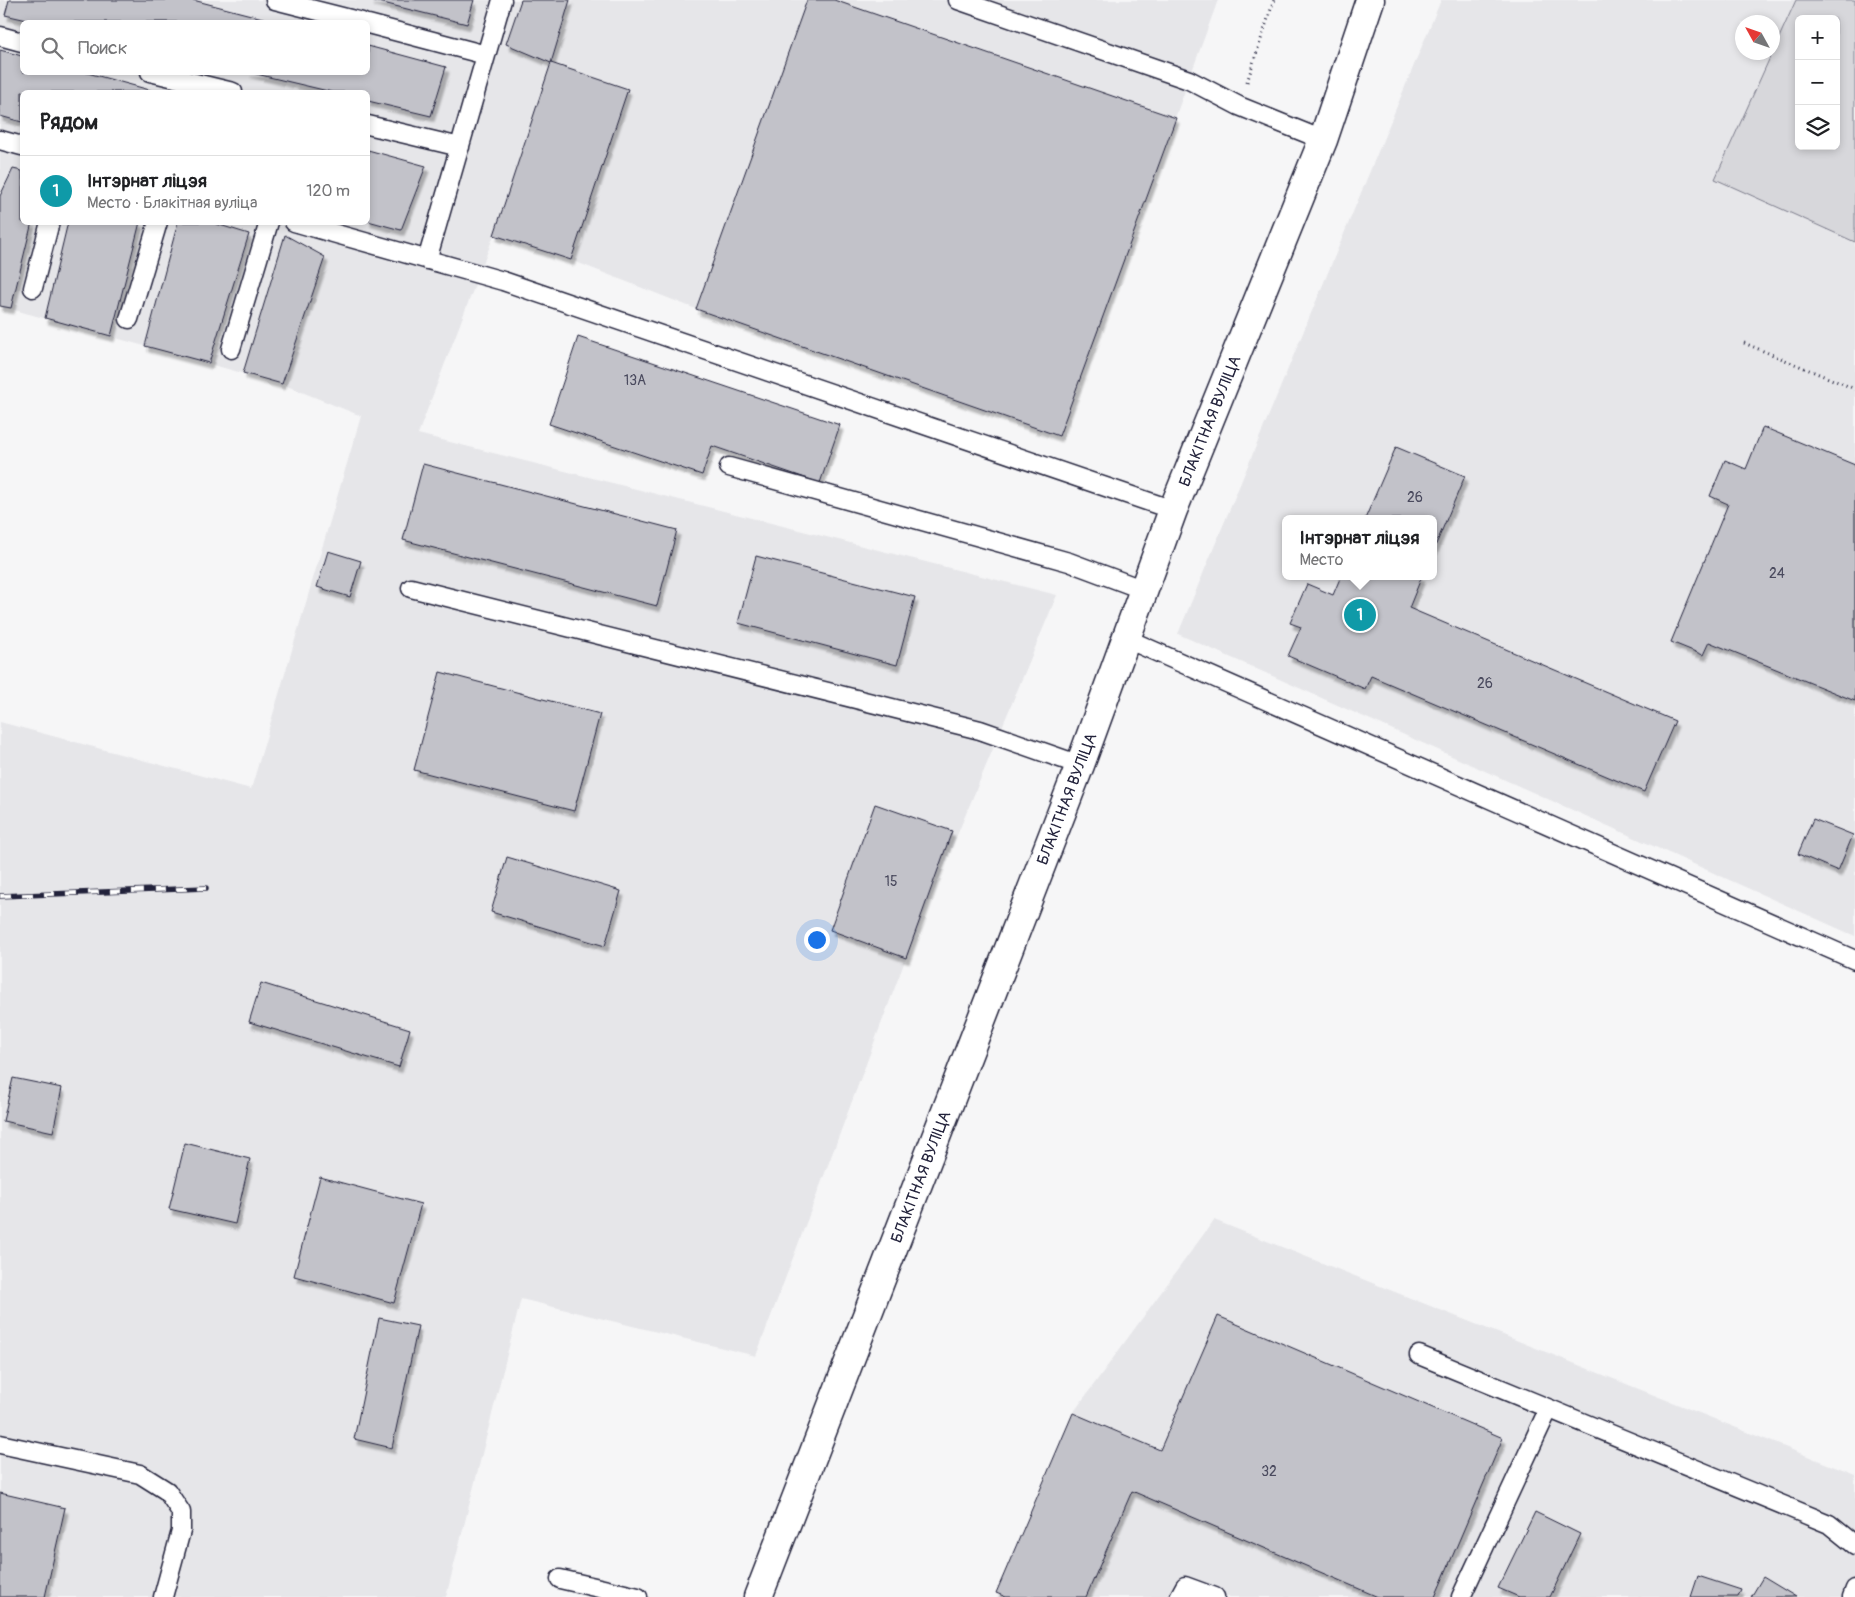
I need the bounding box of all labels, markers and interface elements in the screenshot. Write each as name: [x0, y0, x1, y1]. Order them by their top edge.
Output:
north arrow: [1735, 15, 1780, 60]
map controls: [1795, 15, 1840, 150]
button: +: [1795, 15, 1840, 60]
search box: [20, 20, 370, 75]
icon: search: [38, 34, 66, 62]
text: Поиск: [78, 36, 128, 60]
button: −: [1795, 60, 1840, 105]
button: layers: [1795, 105, 1840, 150]
text: Рядом: [40, 109, 98, 136]
text: Інтэрнат ліцэя: [87, 169, 207, 193]
text: 1: [53, 181, 59, 201]
text: 120 m: [306, 181, 350, 201]
text: Место · Блакітная вуліца: [87, 193, 257, 213]
street label: БЛАКІТНАЯ ВУЛІЦА: [1175, 352, 1245, 490]
house number: 13А: [624, 372, 646, 389]
house number: 26: [1407, 489, 1423, 506]
popup: [1282, 515, 1437, 580]
text: Інтэрнат ліцэя: [1300, 526, 1419, 550]
text: Место: [1300, 550, 1343, 570]
house number: 24: [1769, 565, 1785, 582]
pin: 1: [1344, 596, 1376, 634]
house number: 26: [1477, 675, 1493, 692]
street label: БЛАКІТНАЯ ВУЛІЦА: [1033, 730, 1101, 868]
house number: 15: [884, 873, 898, 890]
your location: [804, 927, 830, 953]
street label: БЛАКІТНАЯ ВУЛІЦА: [887, 1108, 955, 1246]
house number: 32: [1261, 1463, 1277, 1480]

